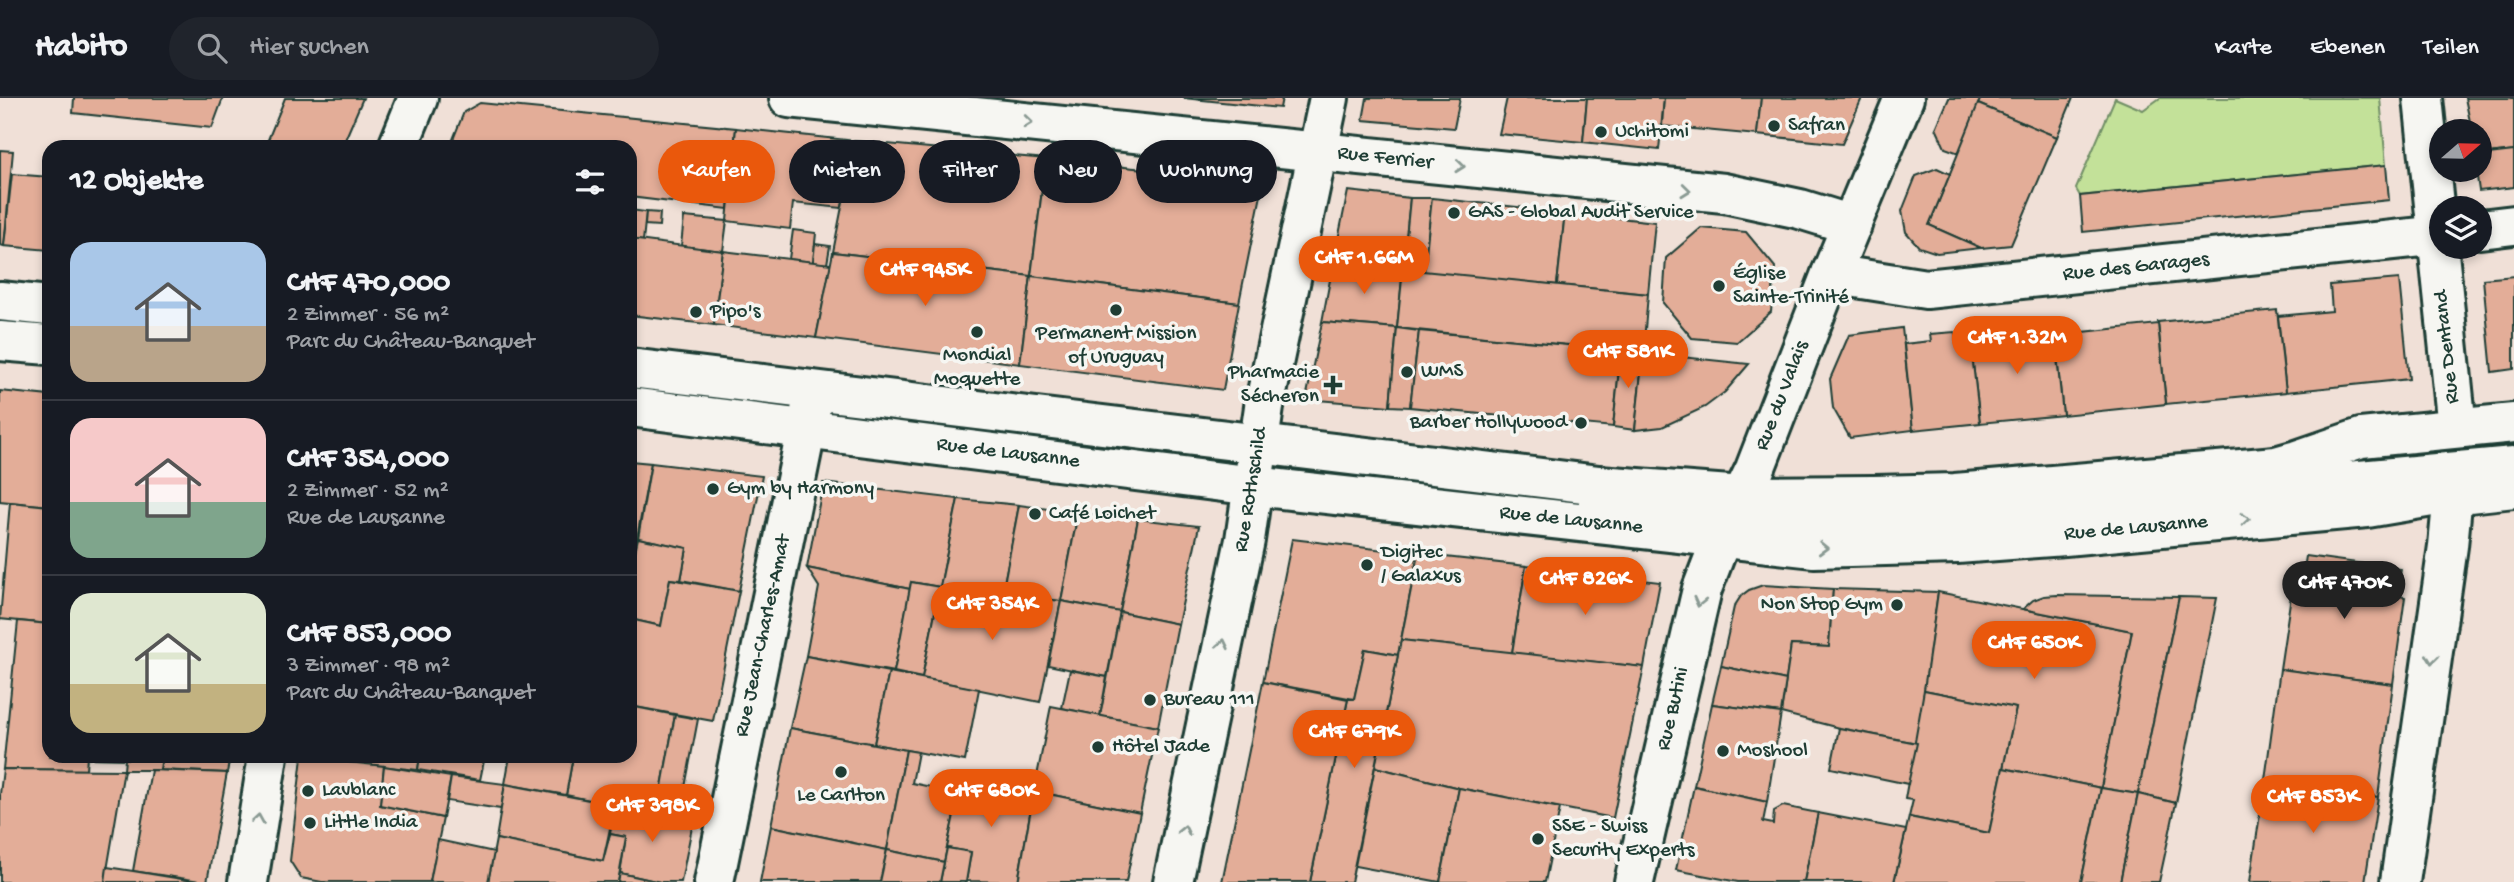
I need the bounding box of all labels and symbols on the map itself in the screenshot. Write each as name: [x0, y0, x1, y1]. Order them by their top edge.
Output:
one-way arrow: [1022, 114, 1033, 129]
place label: Safran: [1788, 114, 1845, 139]
marker: Safran: [1766, 118, 1782, 134]
north arrow: [2429, 119, 2492, 182]
place label: Uchitomi: [1615, 120, 1689, 145]
marker: Uchitomi: [1593, 124, 1609, 140]
street label: Rue Ferrier: [1336, 142, 1436, 177]
one-way arrow: [1454, 159, 1466, 174]
one-way arrow: [1680, 182, 1692, 197]
place label: GAS - Global Audit Service: [1468, 201, 1695, 226]
marker: GAS - Global Audit Service: [1446, 205, 1462, 221]
pin: CHF 1.66M: [1284, 236, 1444, 296]
pin: CHF 945K: [853, 248, 997, 308]
street label: Rue des Garages: [2062, 248, 2212, 288]
place label: Église Sainte-Trinité: [1733, 262, 1850, 311]
marker: Église Sainte-Trinité: [1711, 278, 1727, 294]
street label: Rue Dentand: [2429, 287, 2466, 405]
place label: Pipo's: [709, 300, 762, 325]
marker: Permanent Mission of Uruguay: [1108, 302, 1124, 318]
marker: Pipo's: [688, 304, 704, 320]
pin: CHF 1.32M: [1937, 316, 2097, 376]
place label: Permanent Mission of Uruguay: [1035, 322, 1196, 371]
marker: Mondial Moquette: [969, 324, 985, 340]
pin: CHF 581K: [1556, 330, 1700, 390]
street label: Rue du Valais: [1751, 336, 1816, 454]
place label: Mondial Moquette: [934, 344, 1022, 393]
place label: WMS: [1421, 360, 1463, 385]
place label: Pharmacie Sécheron: [1227, 361, 1320, 410]
marker: WMS: [1399, 364, 1415, 380]
marker: Pharmacie Sécheron: [1325, 377, 1341, 393]
place label: Barber Hollywood: [1409, 411, 1569, 436]
marker: Barber Hollywood: [1573, 415, 1589, 431]
street label: Rue Rothschild: [1230, 424, 1274, 554]
street label: Rue de Lausanne: [935, 433, 1082, 475]
place label: Gym by Harmony: [727, 477, 874, 502]
marker: Gym by Harmony: [705, 481, 721, 497]
street label: Rue de Lausanne: [1498, 501, 1645, 541]
place label: Café Loichet: [1049, 502, 1158, 527]
marker: Café Loichet: [1027, 506, 1043, 522]
street label: Rue de Lausanne: [2063, 510, 2210, 548]
one-way arrow: [2240, 512, 2251, 527]
street label: Rue Jean-Charles-Amat: [730, 530, 798, 739]
place label: Digitec / Galaxus: [1379, 541, 1462, 590]
one-way arrow: [1818, 541, 1829, 556]
marker: Digitec / Galaxus: [1359, 557, 1375, 573]
pin: CHF 826K: [1513, 558, 1657, 617]
pin: CHF 470K: [2272, 561, 2416, 621]
pin: CHF 354K: [920, 582, 1064, 642]
place label: Non Stop Gym: [1760, 593, 1883, 618]
one-way arrow: [1693, 596, 1707, 608]
marker: Non Stop Gym: [1889, 597, 1905, 613]
pin: CHF 650K: [1962, 622, 2106, 681]
one-way arrow: [1215, 638, 1230, 650]
one-way arrow: [2425, 653, 2440, 665]
street label: Rue Butini: [1652, 665, 1696, 753]
place label: Bureau 111: [1163, 688, 1255, 713]
marker: Bureau 111: [1142, 692, 1158, 708]
pin: CHF 679K: [1282, 710, 1426, 770]
place label: Hôtel Jade: [1112, 735, 1211, 760]
marker: Hôtel Jade: [1090, 739, 1106, 755]
place label: Moshool: [1737, 739, 1808, 764]
marker: Moshool: [1715, 743, 1731, 759]
marker: Le Carlton: [833, 764, 849, 780]
pin: CHF 680K: [919, 770, 1063, 829]
pin: CHF 853K: [2241, 776, 2385, 835]
place label: Lavblanc: [322, 779, 396, 804]
marker: Lavblanc: [300, 783, 316, 799]
pin: CHF 398K: [580, 784, 724, 844]
place label: Le Carlton: [797, 784, 885, 809]
place label: Little India: [324, 811, 419, 836]
one-way arrow: [250, 813, 265, 825]
marker: Little India: [302, 815, 318, 831]
place label: SSE - Swiss Security Experts: [1552, 815, 1696, 864]
one-way arrow: [1175, 825, 1190, 837]
marker: SSE - Swiss Security Experts: [1530, 831, 1546, 847]

